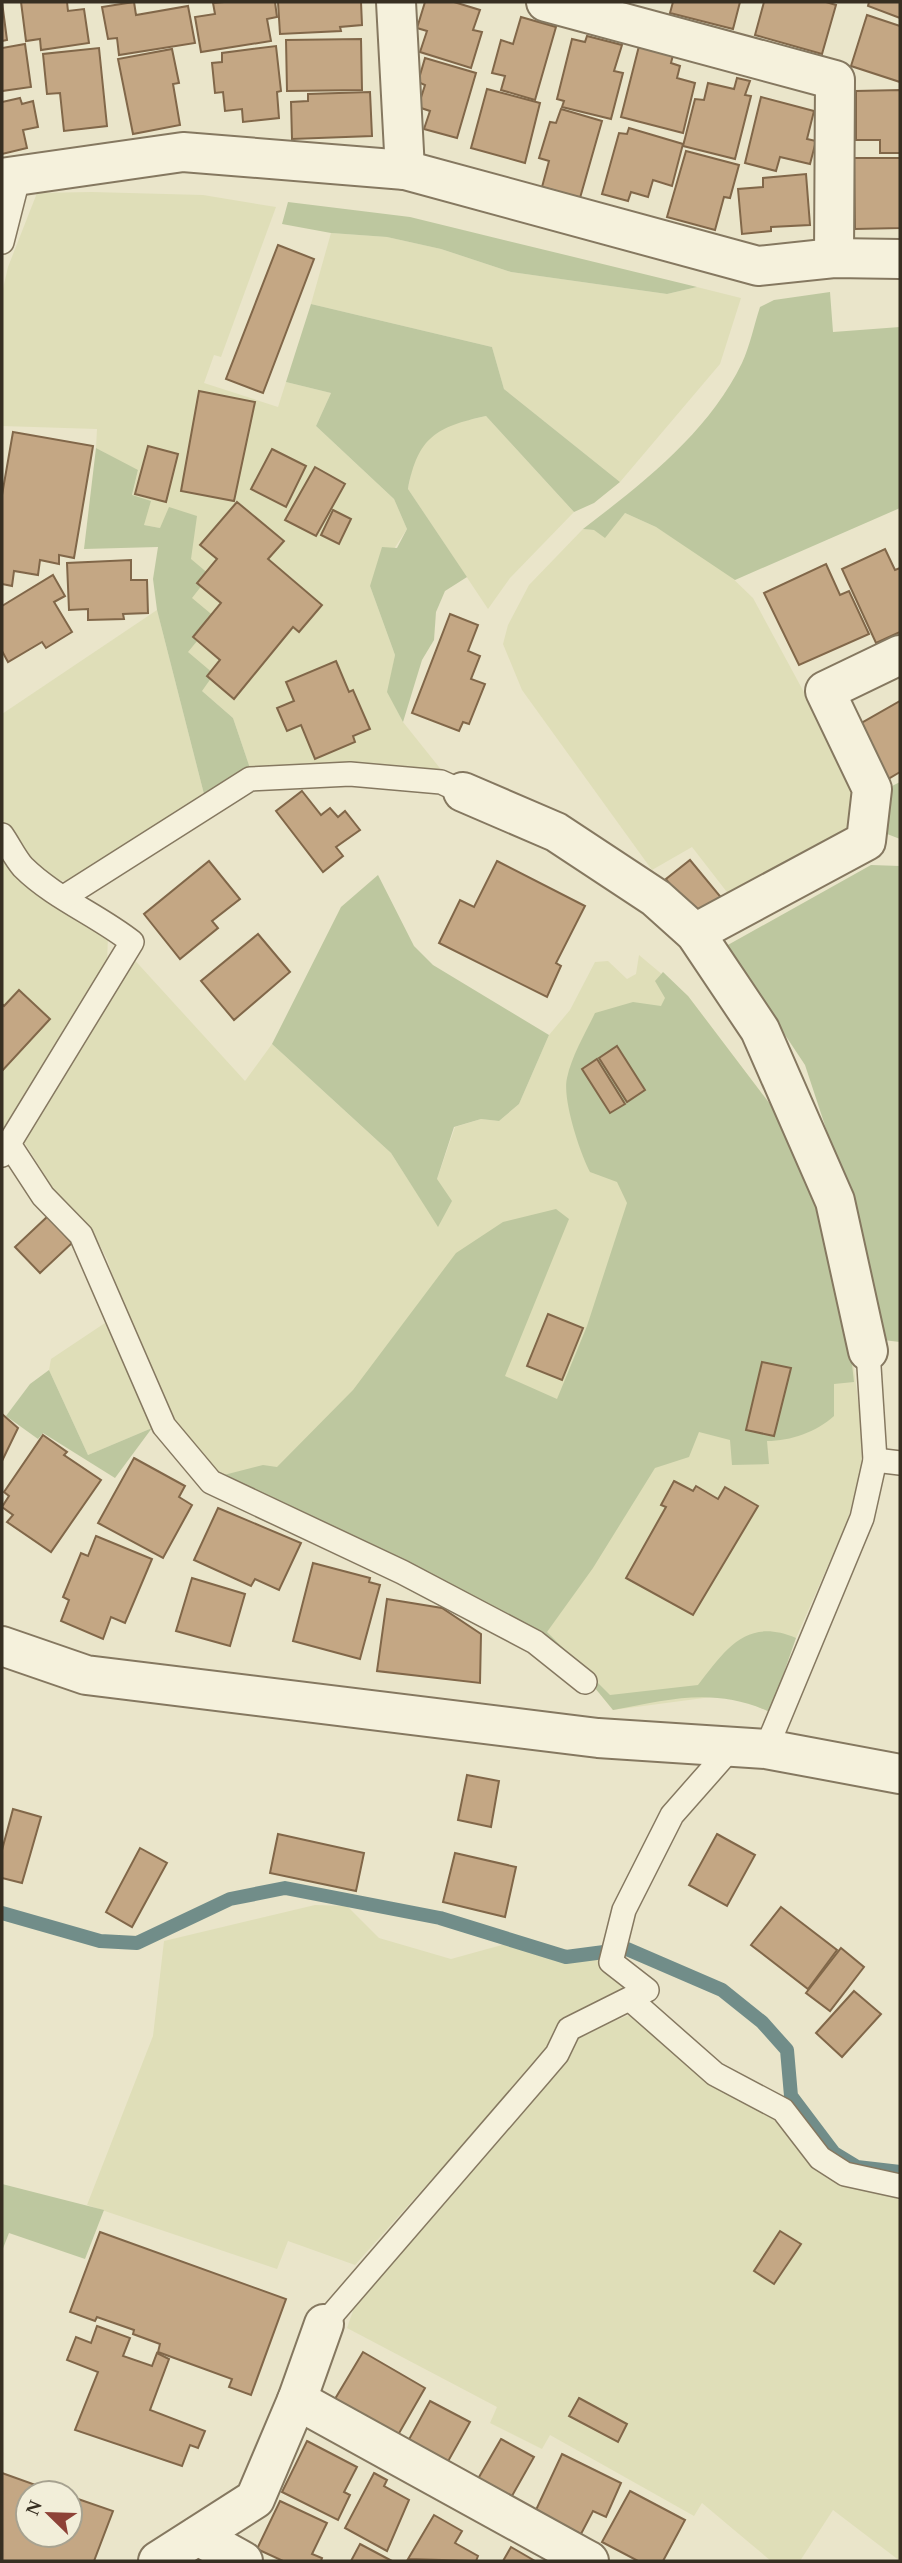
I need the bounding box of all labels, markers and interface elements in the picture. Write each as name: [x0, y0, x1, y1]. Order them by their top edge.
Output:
north arrow: [14, 2479, 84, 2549]
text: N: [21, 2497, 46, 2518]

